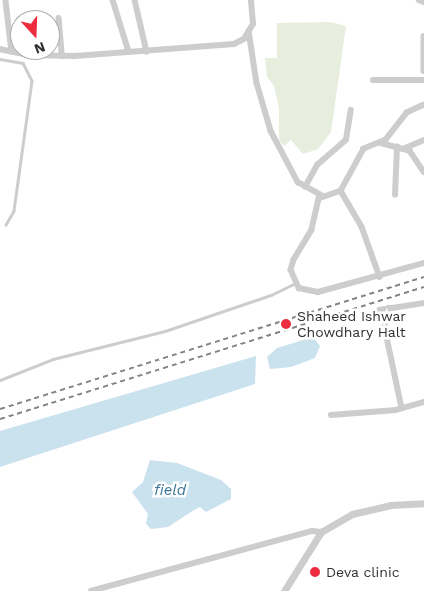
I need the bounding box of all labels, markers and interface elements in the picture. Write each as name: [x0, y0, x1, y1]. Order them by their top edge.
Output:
north arrow: [10, 10, 60, 60]
text: N: [32, 39, 47, 57]
place label: Shaheed Ishwar Chowdhary Halt: [297, 308, 406, 341]
marker: Shaheed Ishwar Chowdhary Halt: [279, 317, 293, 331]
water label: field: [154, 482, 186, 500]
place label: Deva clinic: [326, 564, 400, 580]
marker: Deva clinic: [308, 565, 322, 579]

